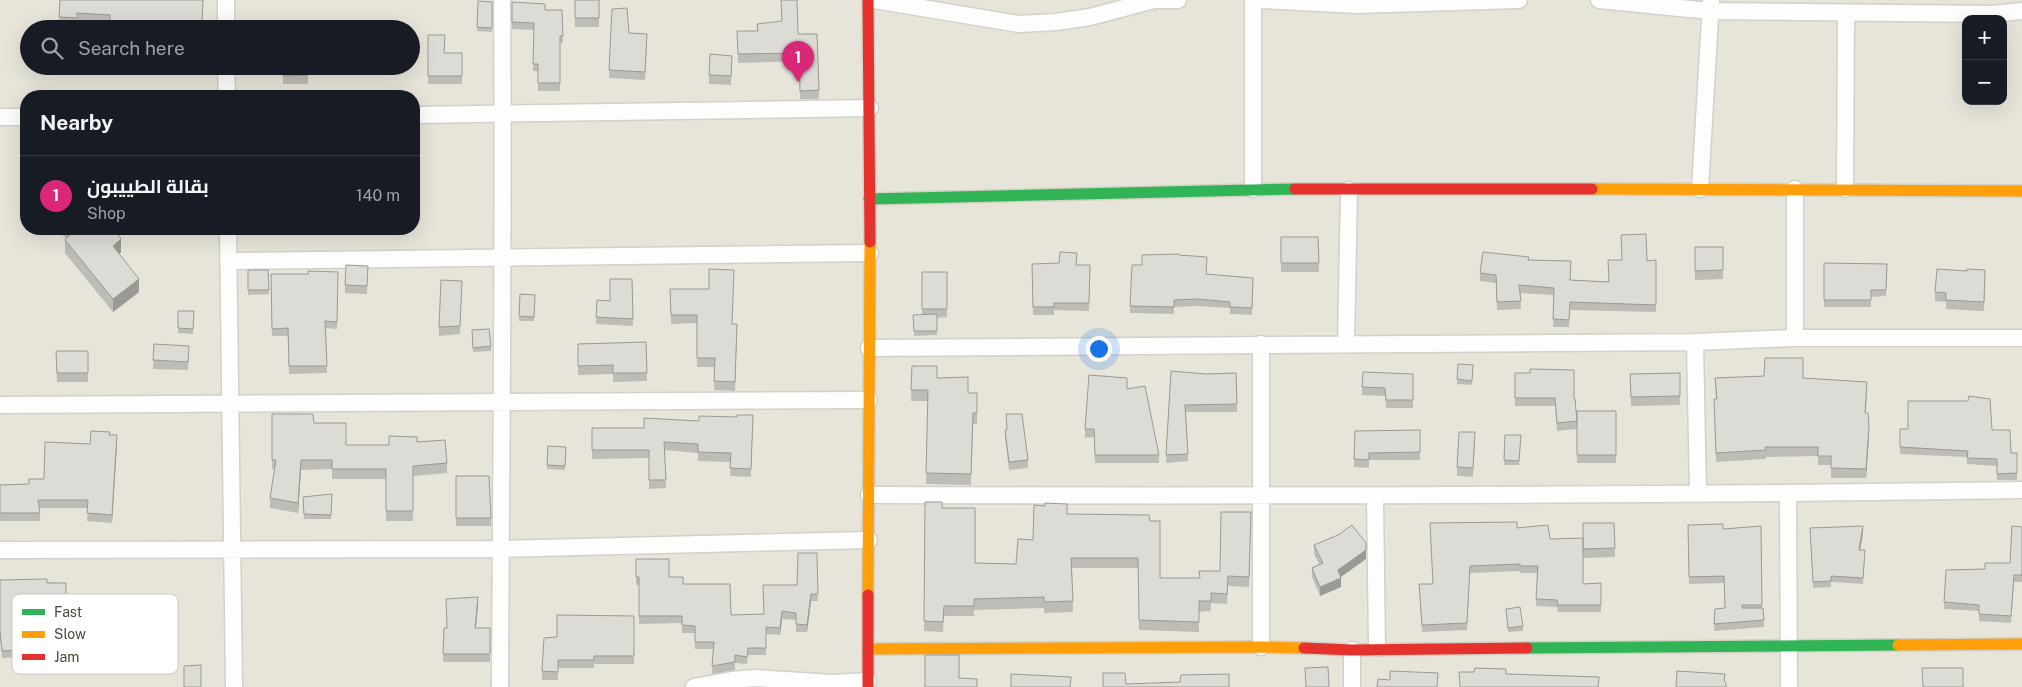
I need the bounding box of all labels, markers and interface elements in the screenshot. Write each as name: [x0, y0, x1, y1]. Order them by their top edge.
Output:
map controls: [1962, 15, 2007, 105]
button: +: [1962, 15, 2007, 60]
search box: [20, 20, 420, 75]
icon: search: [38, 34, 66, 62]
text: Search here: [78, 37, 185, 59]
pin: 1: [782, 41, 814, 82]
button: −: [1962, 60, 2007, 105]
text: Nearby: [40, 110, 113, 135]
text: بقالة الطييبون: [87, 175, 209, 197]
text: 1: [53, 186, 59, 205]
text: 140 m: [356, 186, 400, 205]
text: Shop: [87, 204, 126, 223]
your location: [1086, 336, 1112, 362]
legend: [12, 594, 178, 674]
text: Fast: [54, 604, 82, 620]
text: Slow: [54, 626, 86, 642]
text: Jam: [54, 649, 79, 665]

